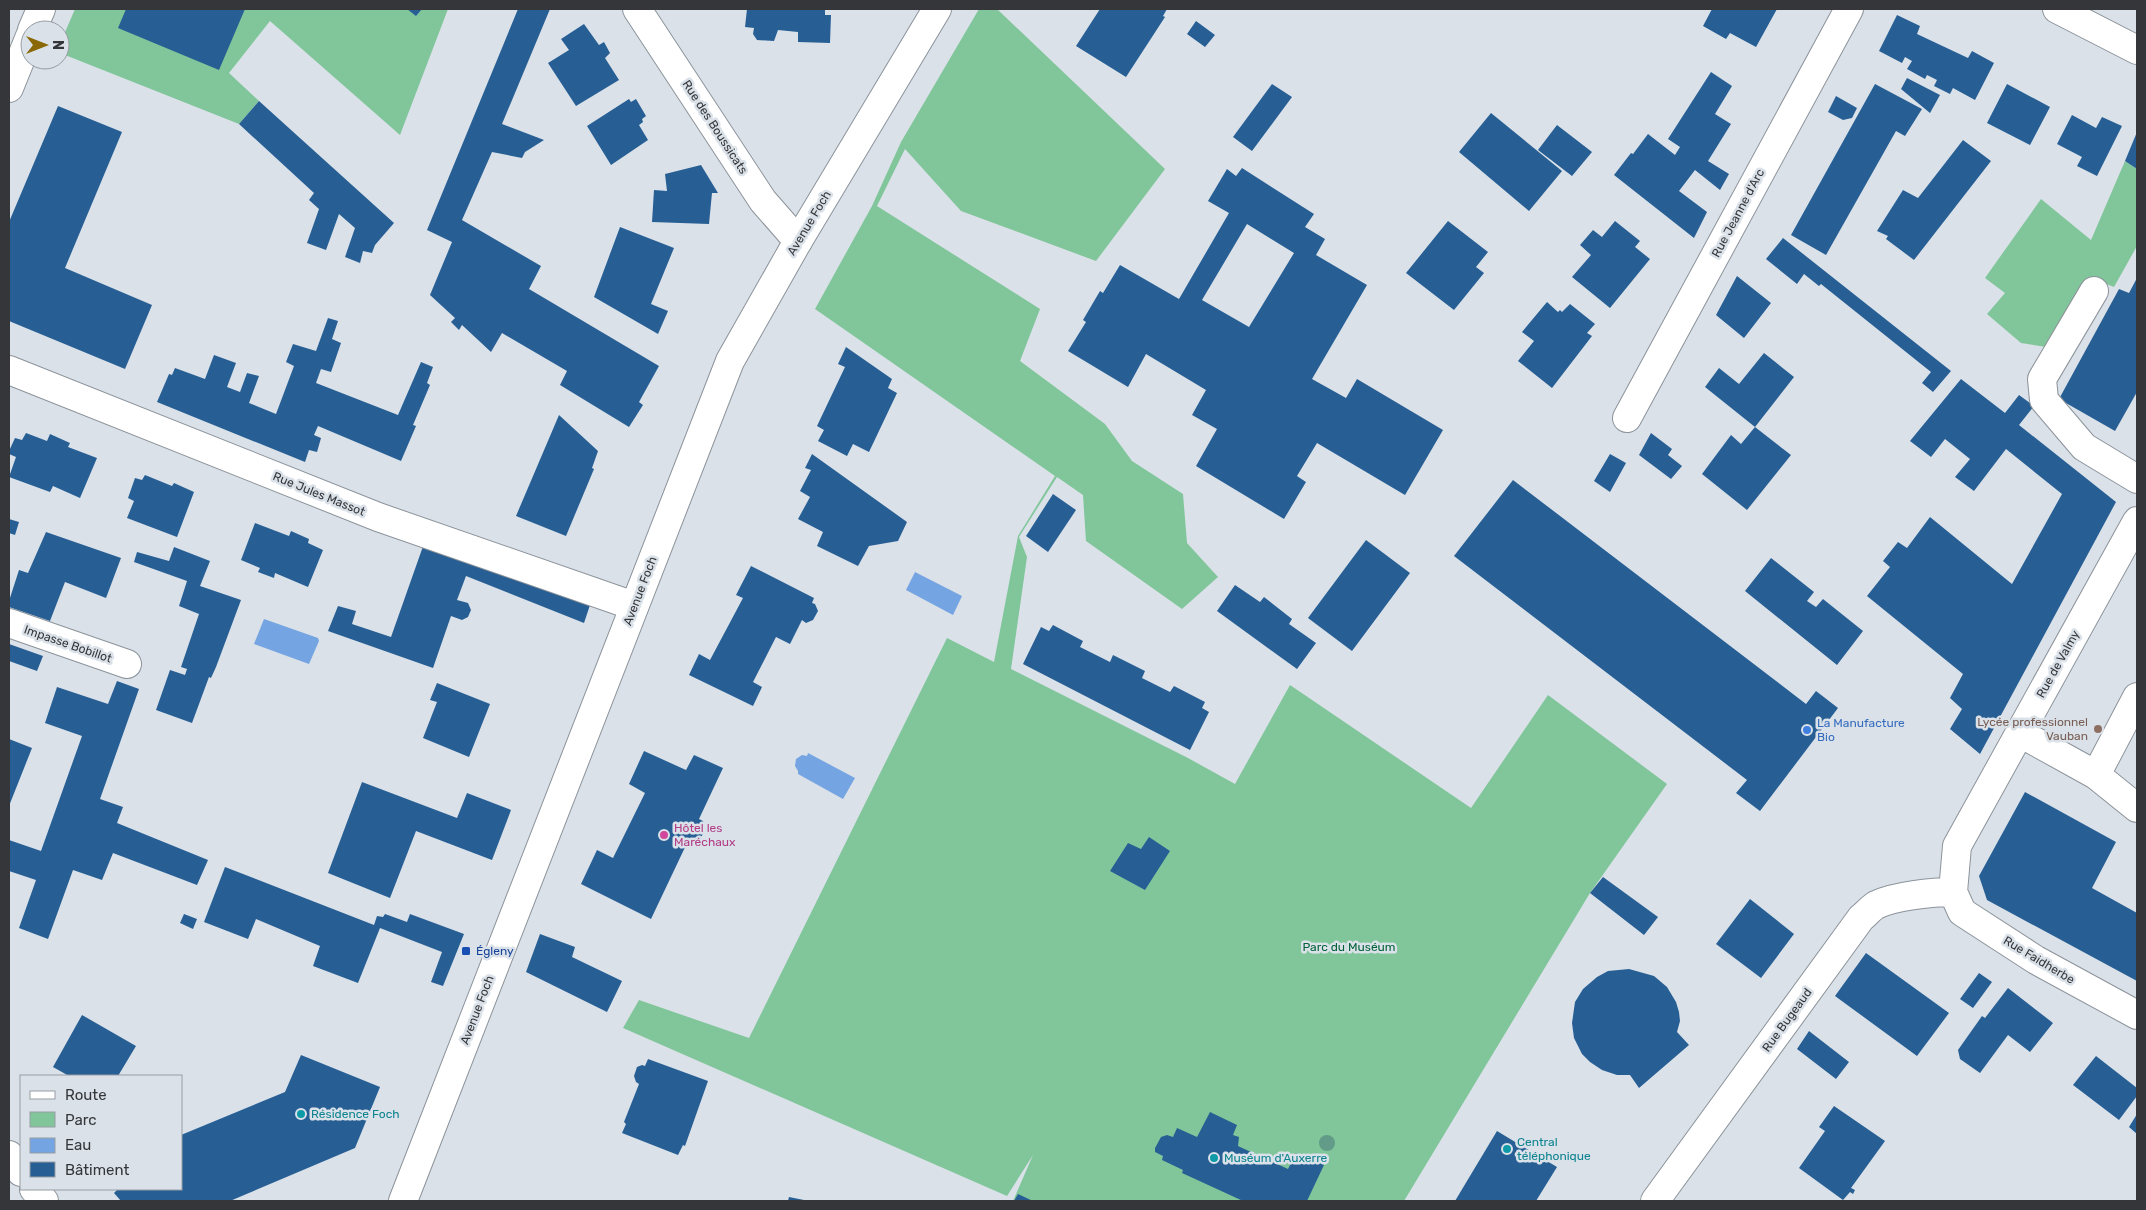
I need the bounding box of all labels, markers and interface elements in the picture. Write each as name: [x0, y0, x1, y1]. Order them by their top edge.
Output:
north arrow: [20, 20, 70, 70]
text: N: [49, 40, 66, 50]
street label: Rue des Boussicats: [679, 77, 751, 177]
street label: Rue Jeanne d'Arc: [1709, 166, 1767, 260]
street label: Avenue Foch: [784, 188, 834, 258]
street label: Rue Jules Massot: [271, 469, 367, 519]
street label: Avenue Foch: [620, 555, 660, 627]
street label: Impasse Bobillot: [22, 622, 114, 666]
street label: Rue de Valmy: [2034, 627, 2082, 700]
place label: Lycée professionnel Vauban: [1977, 715, 2088, 743]
place label: La Manufacture Bio: [1817, 716, 1905, 744]
marker: Lycée professionnel Vauban: [2092, 723, 2104, 735]
marker: La Manufacture Bio: [1801, 724, 1813, 736]
place label: Hôtel les Maréchaux: [674, 821, 736, 849]
marker: Hôtel les Maréchaux: [658, 829, 670, 841]
street label: Rue Faidherbe: [2001, 933, 2077, 987]
park label: Parc du Muséum: [1302, 940, 1396, 954]
place label: Égleny: [476, 944, 514, 958]
marker: Égleny: [460, 945, 472, 957]
street label: Avenue Foch: [457, 974, 497, 1046]
street label: Rue Bugeaud: [1759, 986, 1815, 1054]
legend: [20, 1075, 182, 1190]
text: Route: [65, 1086, 107, 1104]
place label: Résidence Foch: [311, 1107, 400, 1121]
marker: Résidence Foch: [295, 1108, 307, 1120]
text: Parc: [65, 1111, 97, 1129]
place label: Central téléphonique: [1517, 1135, 1591, 1163]
text: Eau: [65, 1136, 91, 1154]
marker: Central téléphonique: [1501, 1143, 1513, 1155]
place label: Muséum d'Auxerre: [1224, 1151, 1328, 1165]
marker: Muséum d'Auxerre: [1208, 1152, 1220, 1164]
text: Bâtiment: [65, 1161, 129, 1179]

